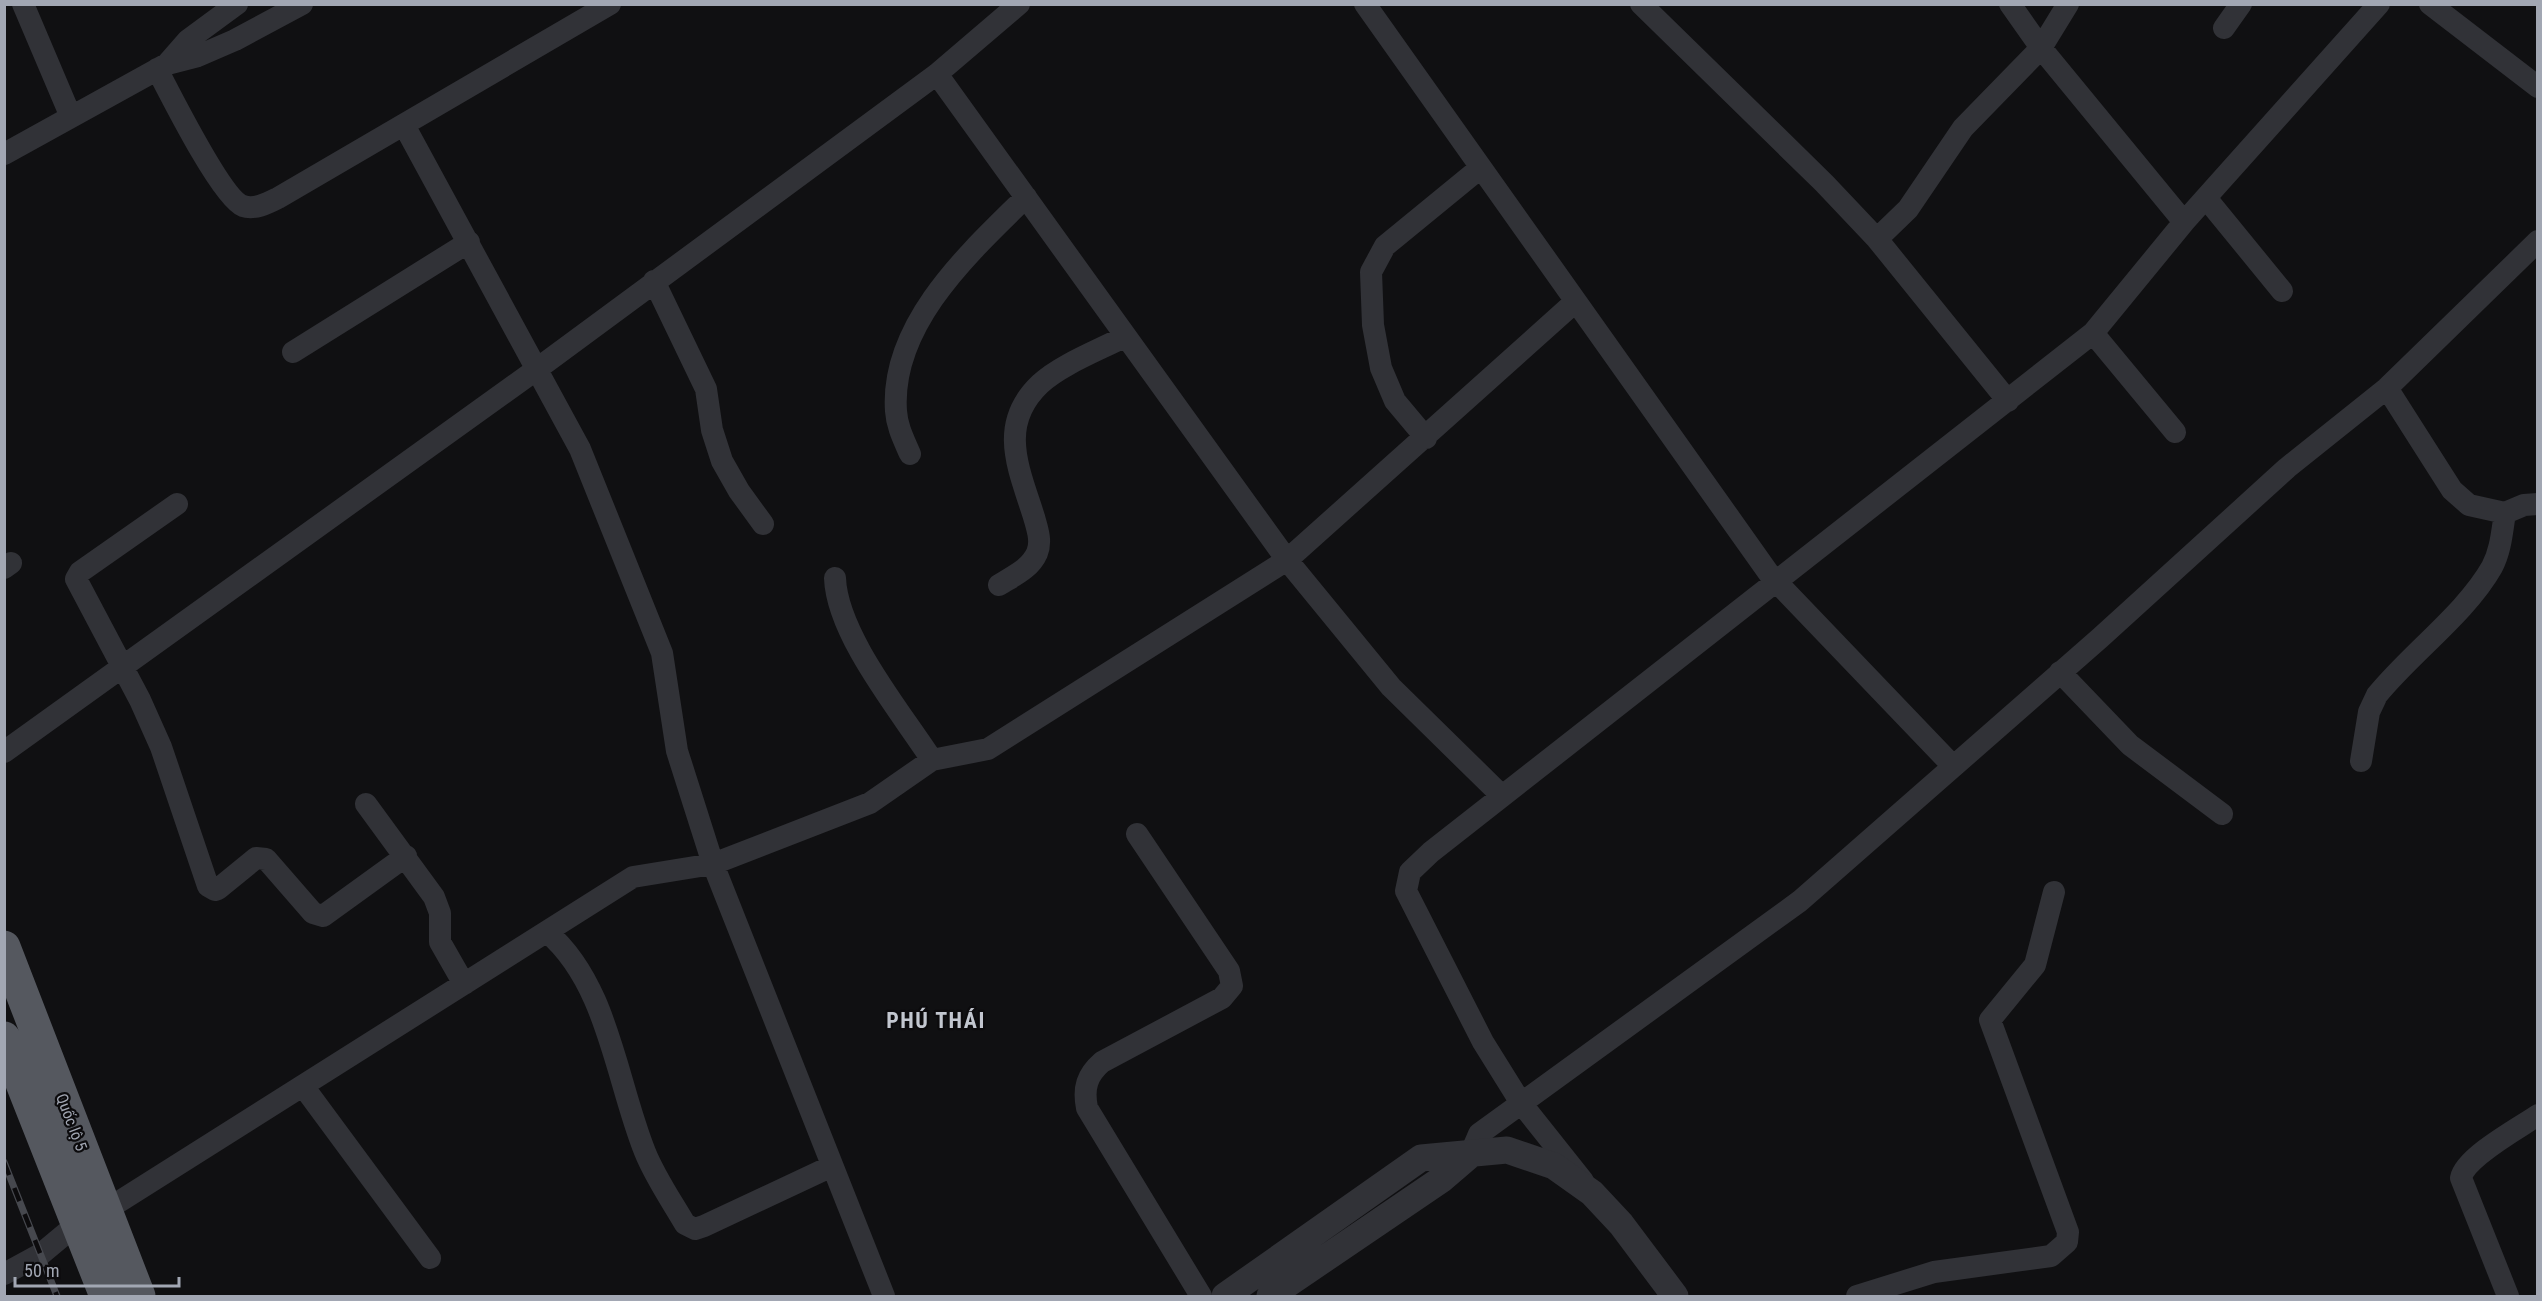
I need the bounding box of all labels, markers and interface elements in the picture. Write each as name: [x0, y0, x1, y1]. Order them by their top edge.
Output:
district label: PHÚ THÁI: [886, 1007, 986, 1033]
street label: Quốc lộ 5: [52, 1091, 91, 1154]
scale bar: [15, 1250, 178, 1288]
text: 50 m: [24, 1260, 59, 1281]

